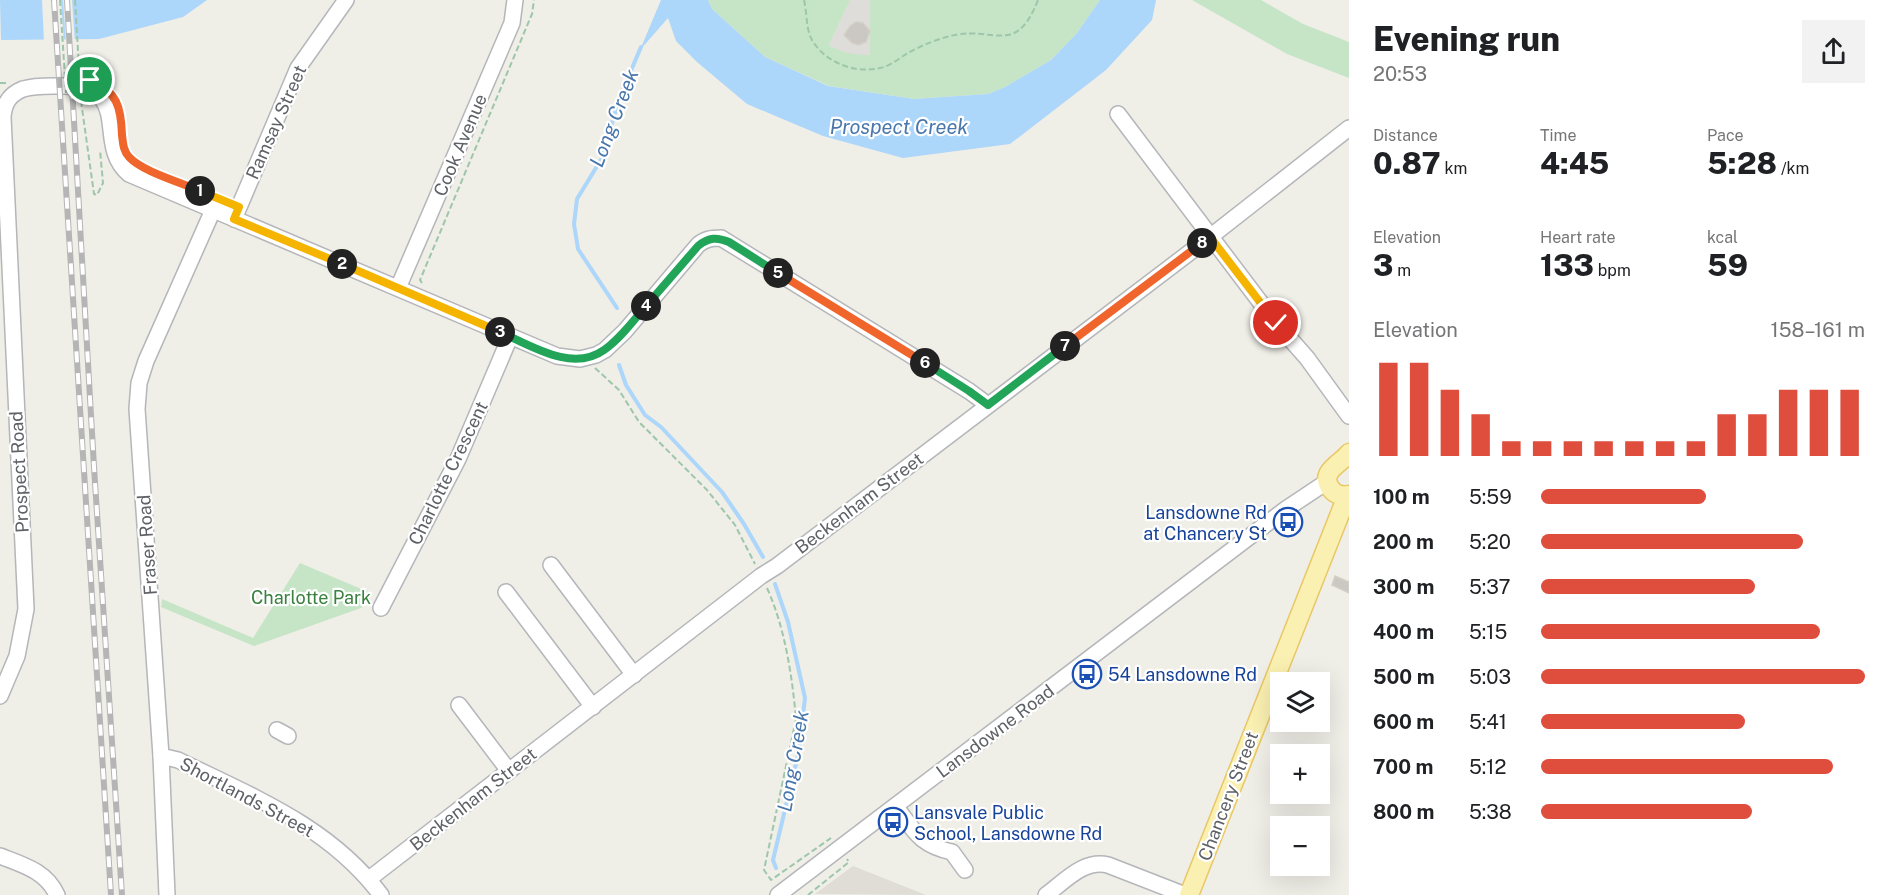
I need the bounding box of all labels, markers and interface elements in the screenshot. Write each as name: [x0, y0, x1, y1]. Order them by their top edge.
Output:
text: Evening run: [1373, 20, 1560, 58]
button: share: [1802, 20, 1865, 83]
pin: [64, 54, 115, 105]
street label: Ramsay Street: [241, 62, 311, 182]
text: 20:53: [1373, 62, 1427, 86]
icon: arrive: [73, 63, 106, 96]
water label: Long Creek: [584, 66, 644, 170]
street label: Cook Avenue: [429, 91, 491, 199]
water label: Prospect Creek: [830, 115, 968, 139]
text: Distance: [1373, 126, 1438, 145]
text: Time: [1540, 126, 1576, 145]
text: Pace: [1707, 126, 1744, 145]
text: 0.87: [1373, 145, 1441, 181]
text: 4:45: [1540, 145, 1609, 181]
text: 5:28: [1707, 145, 1777, 181]
text: km: [1441, 159, 1467, 178]
text: /km: [1777, 159, 1809, 178]
pin: 1: [185, 176, 215, 206]
text: 1: [197, 181, 203, 200]
pin: 8: [1187, 228, 1217, 258]
text: Elevation: [1373, 228, 1441, 247]
text: Heart rate: [1540, 228, 1616, 247]
text: kcal: [1707, 228, 1738, 247]
text: 8: [1197, 233, 1207, 252]
text: 3: [1373, 247, 1393, 283]
text: 133: [1540, 247, 1594, 283]
text: 59: [1707, 247, 1748, 283]
pin: 2: [327, 249, 357, 279]
text: 2: [337, 254, 347, 273]
pin: 5: [763, 258, 793, 288]
text: m: [1393, 261, 1411, 280]
text: bpm: [1594, 261, 1631, 280]
text: 5: [773, 263, 783, 282]
pin: 4: [631, 291, 661, 321]
text: 4: [641, 296, 651, 315]
pin: [1250, 297, 1301, 348]
icon: check: [1259, 306, 1292, 339]
pin: 3: [485, 317, 515, 347]
text: Elevation: [1373, 318, 1458, 342]
text: 158–161 m: [1771, 318, 1865, 342]
text: 3: [495, 322, 505, 341]
pin: 7: [1050, 331, 1080, 361]
text: 7: [1060, 336, 1070, 355]
pin: 6: [910, 348, 940, 378]
text: 6: [920, 353, 930, 372]
street label: Charlotte Crescent: [404, 398, 492, 548]
street label: Prospect Road: [5, 411, 33, 533]
street label: Beckenham Street: [791, 448, 927, 558]
text: 100 m: [1373, 485, 1430, 509]
text: 5:59: [1469, 485, 1512, 509]
street label: Fraser Road: [133, 494, 161, 596]
place label: Lansdowne Rd at Chancery St: [1143, 502, 1267, 544]
bus stop icon: Lansdowne Rd at Chancery St: [1272, 506, 1304, 538]
text: 200 m: [1373, 530, 1434, 554]
text: 5:20: [1469, 530, 1511, 554]
text: 300 m: [1373, 575, 1434, 599]
text: 5:37: [1469, 575, 1511, 599]
park label: Charlotte Park: [251, 587, 371, 608]
text: 400 m: [1373, 620, 1434, 644]
text: 5:15: [1469, 620, 1507, 644]
bus stop icon: 54 Lansdowne Rd: [1071, 658, 1103, 690]
place label: 54 Lansdowne Rd: [1108, 664, 1257, 685]
text: 500 m: [1373, 665, 1435, 689]
text: 5:03: [1469, 665, 1511, 689]
map controls: [1270, 672, 1330, 876]
button: layers: [1270, 672, 1330, 732]
street label: Lansdowne Road: [932, 680, 1058, 782]
water label: Long Creek: [772, 708, 814, 814]
text: 600 m: [1373, 710, 1434, 734]
text: 5:41: [1469, 710, 1507, 734]
street label: Chancery Street: [1194, 728, 1262, 864]
street label: Beckenham Street: [405, 743, 541, 855]
button: +: [1270, 744, 1330, 804]
street label: Shortlands Street: [176, 753, 318, 841]
text: 700 m: [1373, 755, 1433, 779]
text: 5:12: [1469, 755, 1506, 779]
text: 800 m: [1373, 800, 1435, 824]
text: 5:38: [1469, 800, 1512, 824]
place label: Lansvale Public School, Lansdowne Rd: [914, 802, 1102, 844]
bus stop icon: Lansvale Public School, Lansdowne Rd: [877, 806, 909, 838]
button: −: [1270, 816, 1330, 876]

